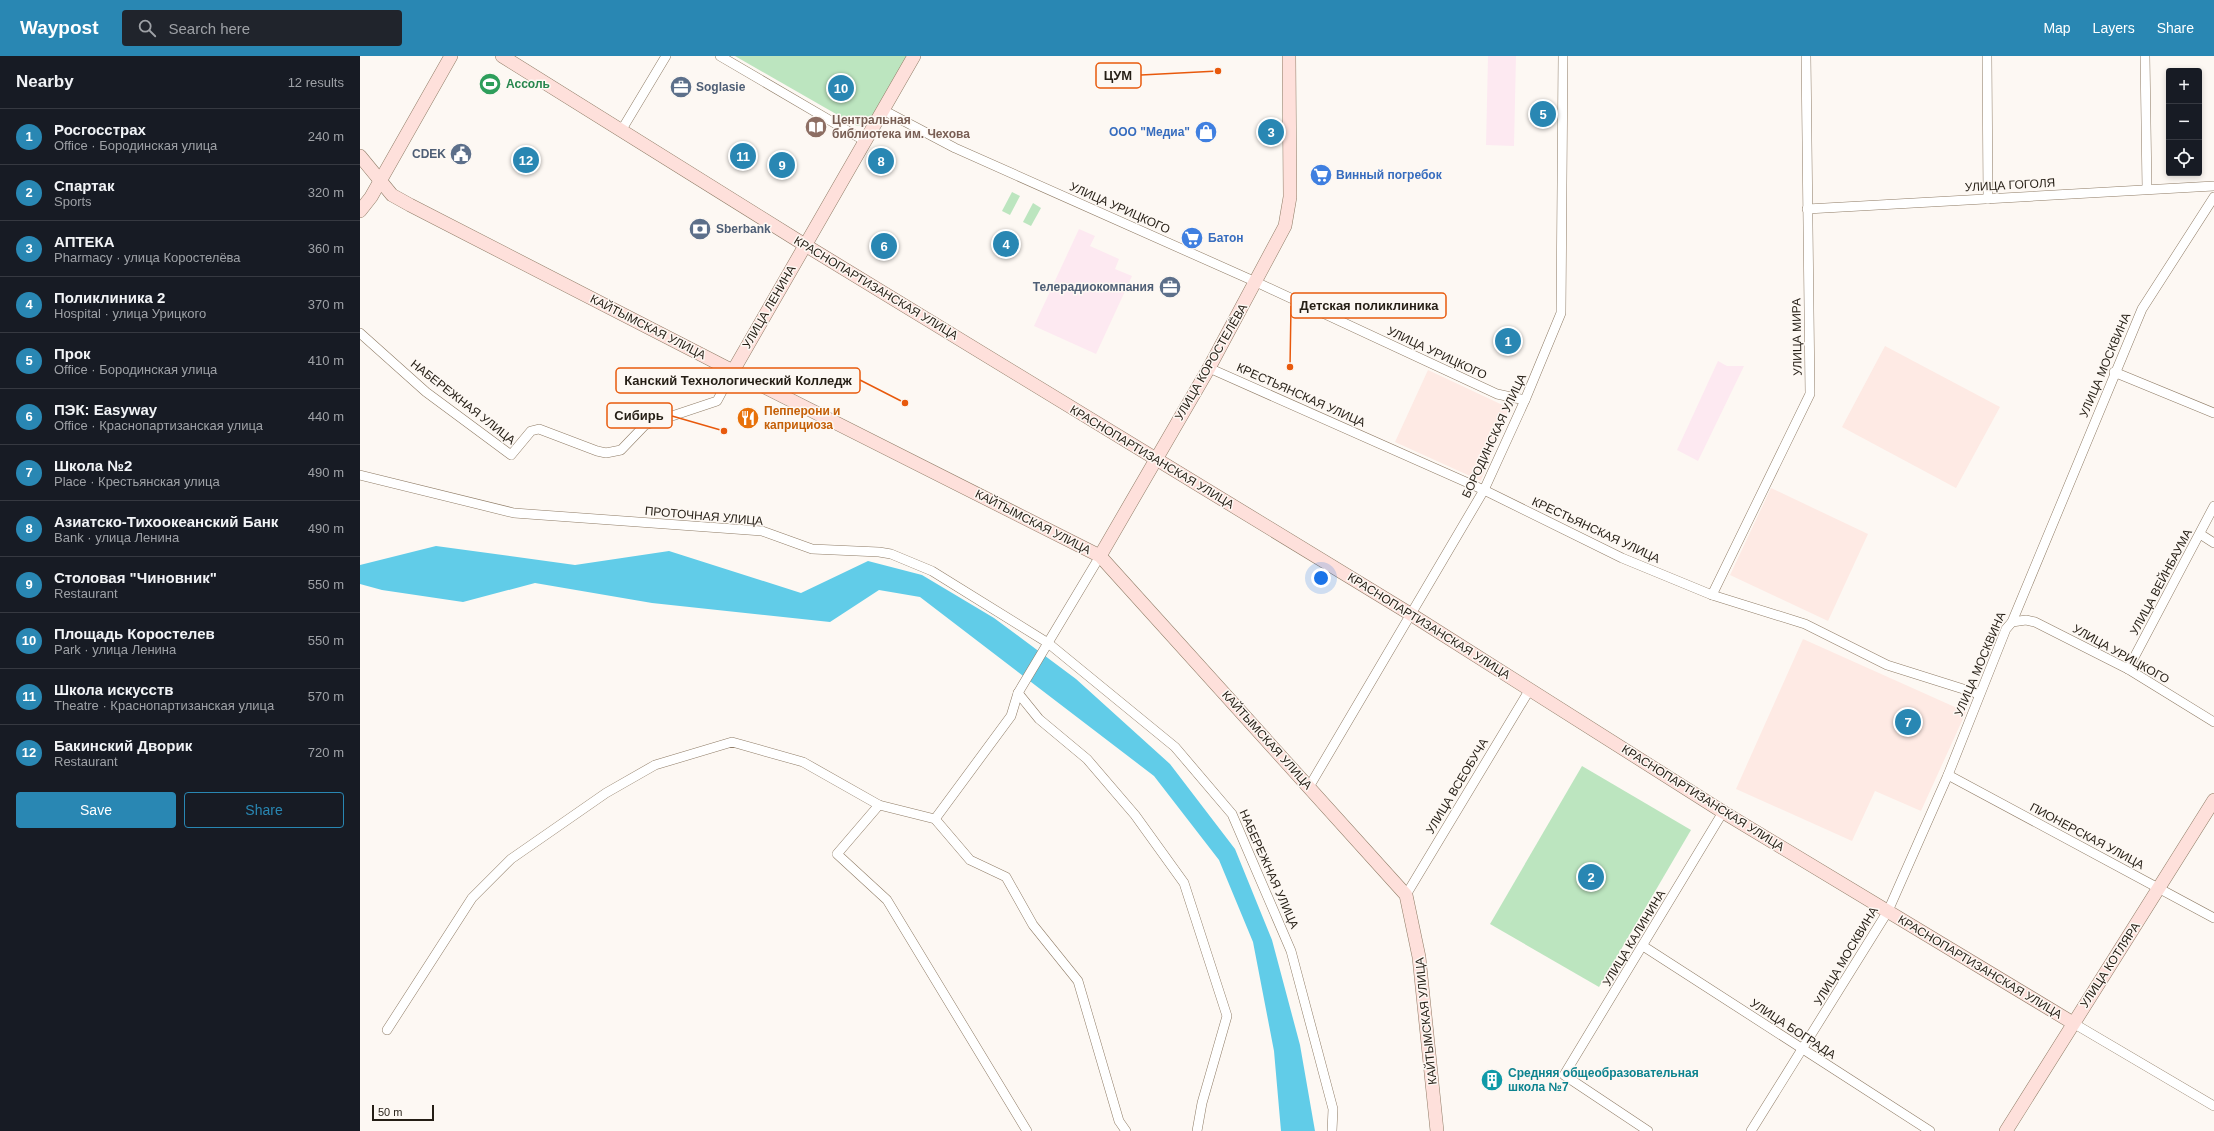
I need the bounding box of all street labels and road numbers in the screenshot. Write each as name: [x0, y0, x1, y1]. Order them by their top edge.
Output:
street label: УЛИЦА ГОГОЛЯ: [1964, 176, 2056, 194]
street label: УЛИЦА УРИЦКОГО: [1068, 180, 1172, 236]
street label: КРАСНОПАРТИЗАНСКАЯ УЛИЦА: [791, 233, 961, 343]
street label: УЛИЦА ЛЕНИНА: [739, 263, 799, 351]
street label: КАЙТЫМСКАЯ УЛИЦА: [588, 291, 709, 362]
street label: УЛИЦА МИРА: [1789, 298, 1805, 376]
street label: УЛИЦА КОРОСТЕЛЁВА: [1172, 301, 1250, 423]
street label: УЛИЦА МОСКВИНА: [2077, 311, 2133, 419]
street label: УЛИЦА УРИЦКОГО: [1385, 324, 1489, 382]
street label: НАБЕРЕЖНАЯ УЛИЦА: [408, 357, 518, 447]
street label: КРЕСТЬЯНСКАЯ УЛИЦА: [1234, 360, 1368, 430]
street label: БОРОДИНСКАЯ УЛИЦА: [1459, 372, 1529, 500]
street label: КРАСНОПАРТИЗАНСКАЯ УЛИЦА: [1067, 402, 1237, 512]
street label: КАЙТЫМСКАЯ УЛИЦА: [973, 486, 1094, 557]
street label: КРЕСТЬЯНСКАЯ УЛИЦА: [1530, 494, 1662, 566]
street label: ПРОТОЧНАЯ УЛИЦА: [644, 504, 764, 528]
street label: УЛИЦА ВЕЙНБАУМА: [2126, 526, 2195, 637]
street label: КРАСНОПАРТИЗАНСКАЯ УЛИЦА: [1345, 570, 1513, 682]
street label: УЛИЦА МОСКВИНА: [1952, 610, 2008, 718]
street label: УЛИЦА УРИЦКОГО: [2070, 622, 2172, 686]
street label: КАЙТЫМСКАЯ УЛИЦА: [1219, 687, 1316, 792]
street label: УЛИЦА ВСЕОБУЧА: [1423, 736, 1491, 836]
street label: КРАСНОПАРТИЗАНСКАЯ УЛИЦА: [1619, 742, 1787, 854]
street label: ПИОНЕРСКАЯ УЛИЦА: [2027, 800, 2147, 872]
street label: НАБЕРЕЖНАЯ УЛИЦА: [1236, 807, 1302, 931]
street label: УЛИЦА КАЛИНИНА: [1600, 887, 1668, 989]
street label: УЛИЦА МОСКВИНА: [1811, 904, 1881, 1008]
street label: КРАСНОПАРТИЗАНСКАЯ УЛИЦА: [1895, 912, 2065, 1022]
street label: УЛИЦА КОТЛЯРА: [2077, 920, 2143, 1010]
street label: КАЙТЫМСКАЯ УЛИЦА: [1411, 957, 1440, 1085]
street label: УЛИЦА БОГРАДА: [1748, 996, 1838, 1062]

